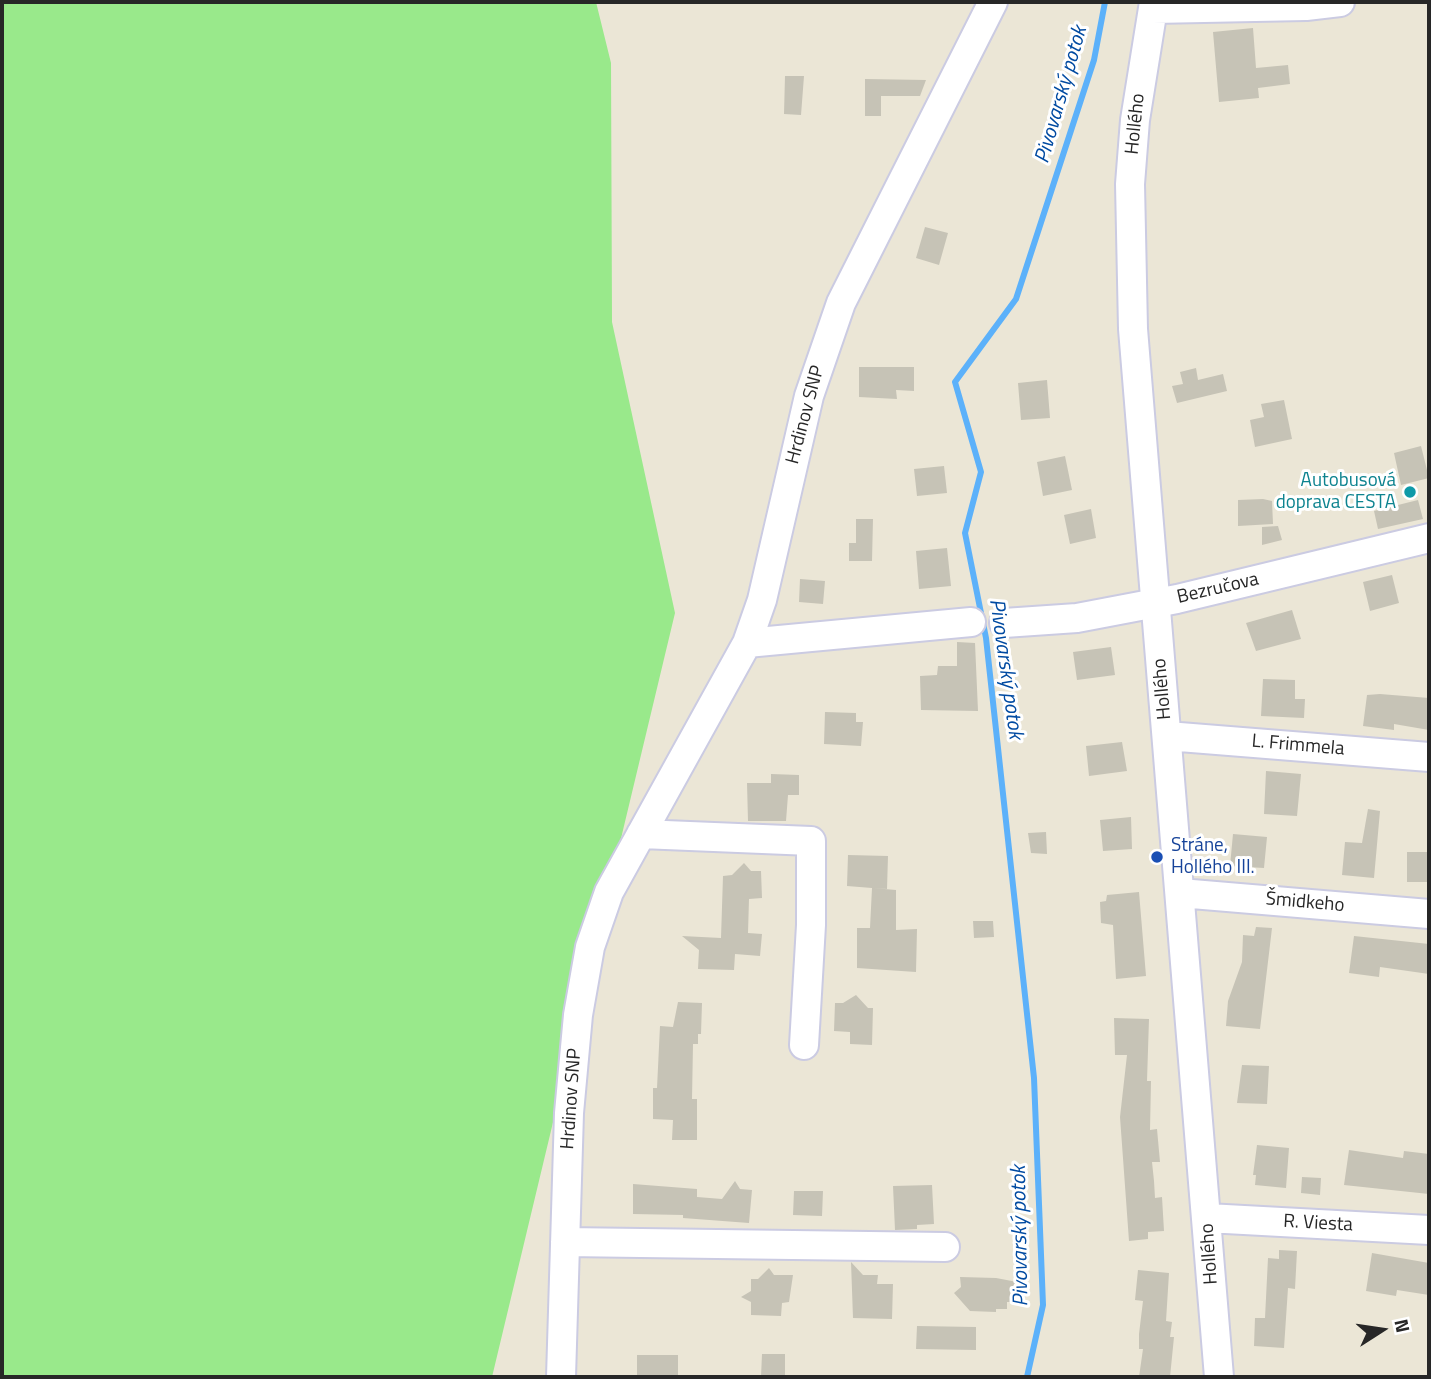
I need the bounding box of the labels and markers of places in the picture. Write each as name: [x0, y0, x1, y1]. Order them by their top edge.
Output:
place label: Autobusová doprava CESTA: [1276, 470, 1396, 514]
marker: Autobusová doprava CESTA: [1402, 484, 1418, 500]
place label: Stráne, Hollého III.: [1171, 835, 1255, 879]
marker: Stráne, Hollého III.: [1149, 849, 1165, 865]

